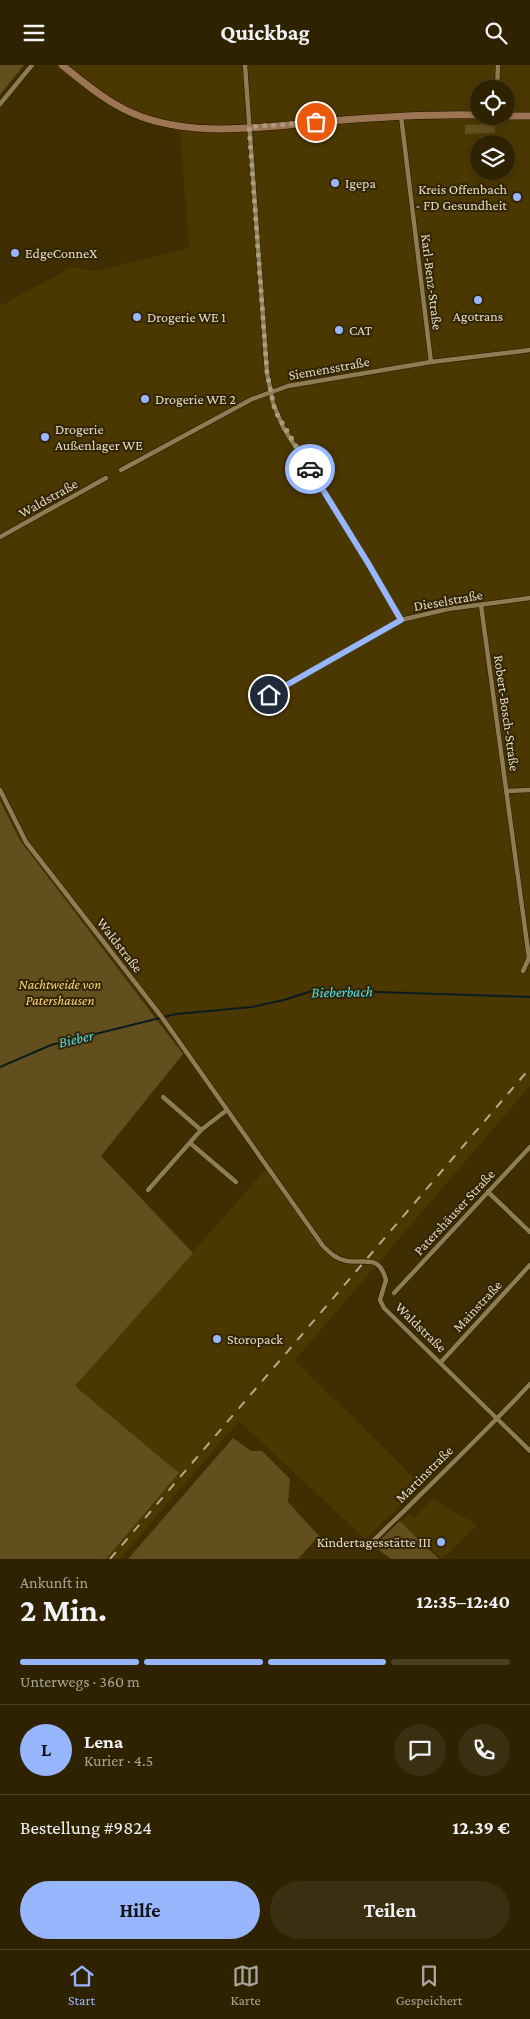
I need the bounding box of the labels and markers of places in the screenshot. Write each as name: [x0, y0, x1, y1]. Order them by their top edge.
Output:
pin: [295, 101, 337, 143]
place label: Igepa: [345, 175, 376, 191]
marker: Igepa: [329, 177, 341, 189]
place label: Kreis Offenbach - FD Gesundheit: [416, 181, 507, 213]
marker: Kreis Offenbach - FD Gesundheit: [511, 191, 523, 203]
place label: EdgeConneX: [25, 245, 97, 261]
marker: EdgeConneX: [9, 247, 21, 259]
marker: Agotrans: [472, 294, 484, 306]
place label: Agotrans: [453, 308, 503, 324]
place label: Drogerie WE 1: [147, 309, 226, 325]
marker: Drogerie WE 1: [131, 311, 143, 323]
place label: CAT: [349, 322, 373, 338]
marker: CAT: [333, 324, 345, 336]
place label: Drogerie WE 2: [155, 391, 236, 407]
marker: Drogerie WE 2: [139, 393, 151, 405]
place label: Drogerie Außenlager WE: [55, 421, 143, 453]
marker: Drogerie Außenlager WE: [39, 431, 51, 443]
pin: [248, 674, 290, 716]
place label: Storopack: [227, 1331, 283, 1347]
marker: Storopack: [211, 1333, 223, 1345]
place label: Kindertagesstätte III: [317, 1534, 431, 1550]
marker: Kindertagesstätte III: [435, 1536, 447, 1548]

